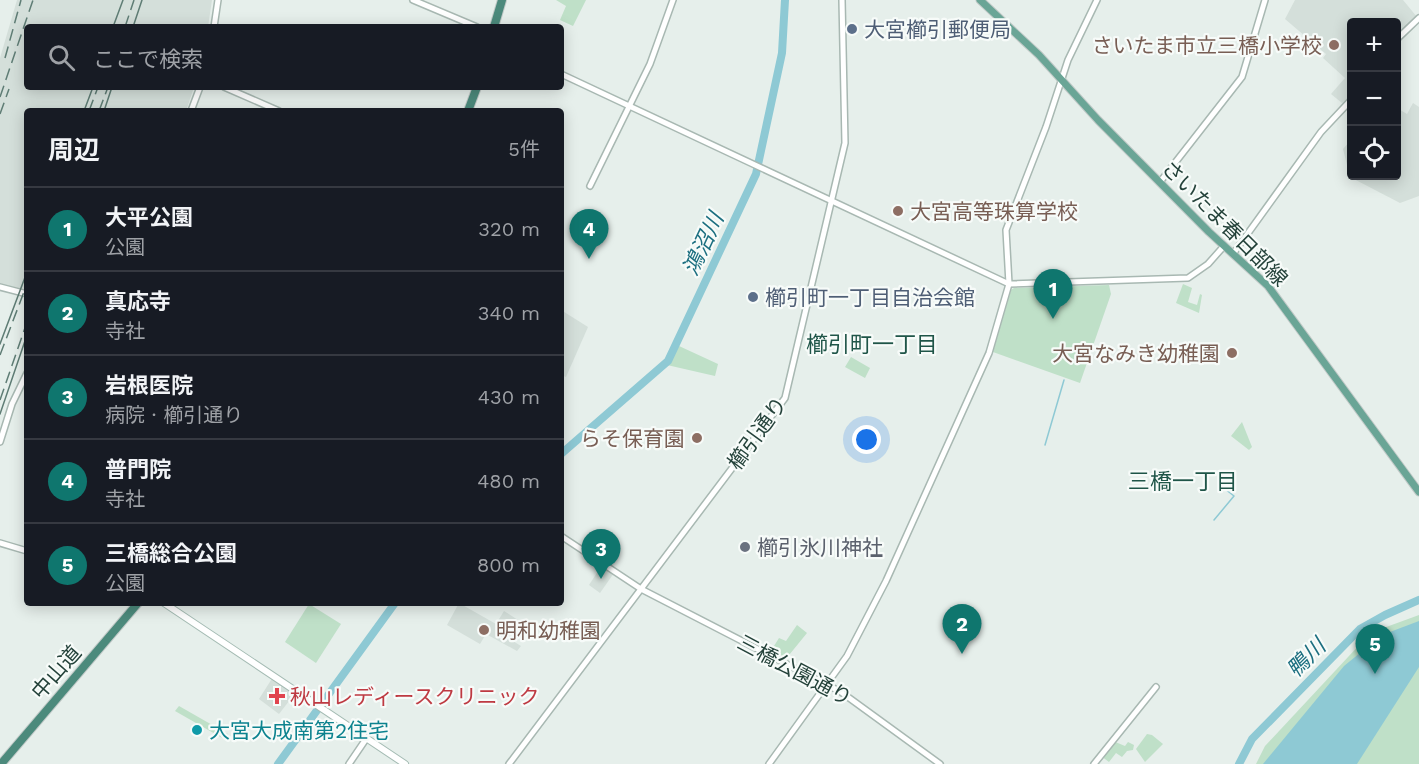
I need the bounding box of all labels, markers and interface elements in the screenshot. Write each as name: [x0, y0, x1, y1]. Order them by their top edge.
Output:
place label: 大宮櫛引郵便局: [864, 17, 1011, 42]
map controls: [1347, 18, 1401, 180]
button: +: [1347, 18, 1401, 72]
marker: 大宮櫛引郵便局: [845, 22, 859, 36]
search box: [24, 24, 564, 90]
place label: さいたま市立三橋小学校: [1092, 33, 1322, 58]
marker: さいたま市立三橋小学校: [1327, 38, 1341, 52]
icon: search: [45, 41, 78, 74]
text: ここで検索: [93, 47, 203, 72]
button: −: [1347, 72, 1401, 126]
button: locate: [1347, 126, 1401, 180]
text: 周辺: [48, 135, 100, 165]
text: 5件: [508, 137, 540, 161]
street label: さいたま春日部線: [1157, 155, 1293, 291]
place label: 大宮高等珠算学校: [910, 199, 1078, 224]
marker: 大宮高等珠算学校: [891, 204, 905, 218]
text: 大平公園: [105, 205, 193, 230]
water label: 鴻沼川: [678, 207, 729, 279]
pin: 4: [570, 210, 608, 259]
text: 1: [63, 217, 72, 241]
text: 320 m: [478, 217, 540, 241]
text: 公園: [105, 235, 145, 259]
pin: 1: [1034, 270, 1072, 319]
place label: 櫛引町一丁目自治会館: [765, 285, 975, 310]
text: 真応寺: [105, 289, 171, 314]
marker: 櫛引町一丁目自治会館: [746, 290, 760, 304]
text: 2: [62, 301, 73, 325]
text: 340 m: [478, 301, 540, 325]
text: 寺社: [105, 319, 145, 343]
district label: 櫛引町一丁目: [806, 332, 938, 357]
place label: 大宮なみき幼稚園: [1052, 341, 1220, 366]
marker: 大宮なみき幼稚園: [1225, 346, 1239, 360]
text: 岩根医院: [105, 373, 193, 398]
text: 3: [62, 385, 73, 409]
text: 430 m: [478, 385, 540, 409]
street label: 櫛引通り: [722, 392, 792, 474]
text: 病院 · 櫛引通り: [105, 403, 243, 427]
your location: [852, 425, 881, 454]
place label: らそ保育園: [580, 426, 685, 451]
marker: らそ保育園: [690, 431, 704, 445]
text: 普門院: [105, 457, 171, 482]
text: 4: [61, 469, 74, 493]
text: 480 m: [477, 469, 540, 493]
district label: 三橋一丁目: [1128, 469, 1238, 494]
text: 寺社: [105, 487, 145, 511]
pin: 3: [582, 530, 620, 579]
place label: 櫛引氷川神社: [757, 535, 883, 560]
marker: 櫛引氷川神社: [738, 540, 752, 554]
text: 三橋総合公園: [105, 541, 237, 566]
text: 5: [62, 553, 73, 577]
text: 800 m: [477, 553, 540, 577]
text: 公園: [105, 571, 145, 595]
pin: 2: [942, 604, 982, 654]
place label: 明和幼稚園: [496, 618, 601, 643]
marker: 明和幼稚園: [477, 623, 491, 637]
pin: 5: [1356, 624, 1394, 674]
street label: 三橋公園通り: [734, 629, 856, 711]
water label: 鴨川: [1282, 632, 1332, 682]
street label: 中山道: [26, 640, 86, 704]
place label: 秋山レディースクリニック: [290, 684, 539, 709]
marker: 秋山レディースクリニック: [268, 687, 286, 705]
place label: 大宮大成南第2住宅: [209, 718, 389, 743]
marker: 大宮大成南第2住宅: [190, 723, 204, 737]

